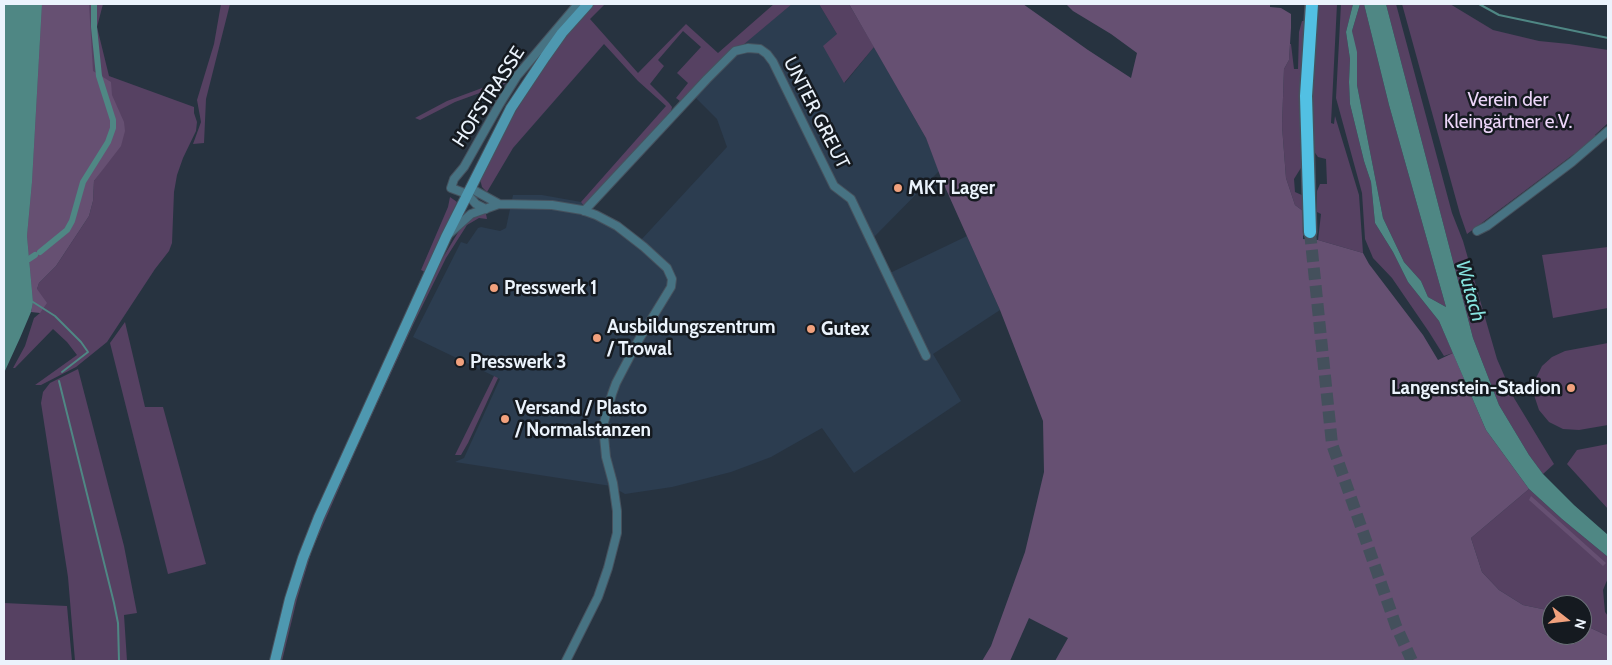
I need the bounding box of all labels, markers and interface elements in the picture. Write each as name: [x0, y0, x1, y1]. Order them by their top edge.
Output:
street label: HOFSTRASSE: [448, 43, 530, 151]
street label: UNTER GREUT: [778, 53, 854, 173]
park label: Verein der Kleingärtner e.V.: [1444, 89, 1572, 133]
place label: MKT Lager: [908, 177, 995, 199]
marker: MKT Lager: [892, 182, 904, 194]
water label: Wutach: [1450, 258, 1490, 324]
place label: Presswerk 1: [504, 277, 597, 299]
marker: Presswerk 1: [488, 282, 500, 294]
place label: Ausbildungszentrum / Trowal: [607, 316, 776, 360]
place label: Gutex: [821, 318, 870, 340]
marker: Gutex: [805, 323, 817, 335]
marker: Ausbildungszentrum / Trowal: [591, 332, 603, 344]
place label: Presswerk 3: [470, 351, 567, 373]
marker: Presswerk 3: [454, 356, 466, 368]
place label: Langenstein-Stadion: [1391, 377, 1561, 399]
marker: Langenstein-Stadion: [1565, 382, 1577, 394]
place label: Versand / Plasto / Normalstanzen: [515, 397, 651, 441]
marker: Versand / Plasto / Normalstanzen: [499, 413, 511, 425]
north arrow: [1542, 595, 1592, 645]
text: N: [1570, 617, 1590, 631]

